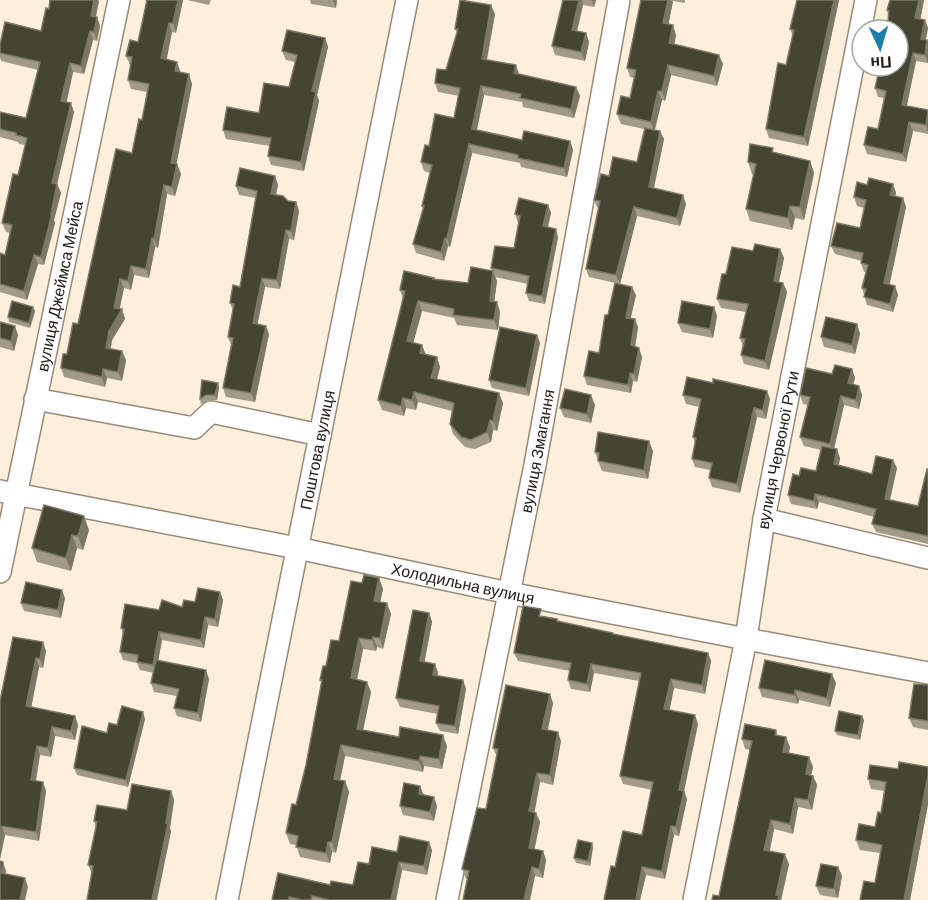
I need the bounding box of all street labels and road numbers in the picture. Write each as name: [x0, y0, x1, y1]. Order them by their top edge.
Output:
street label: вулиця Джеймса Мейса: [32, 199, 86, 373]
street label: вулиця Червоної Рути: [753, 369, 802, 530]
street label: Поштова вулиця: [295, 388, 338, 511]
street label: вулиця Змагання: [516, 388, 558, 514]
street label: Холодильна вулиця: [390, 558, 536, 607]

